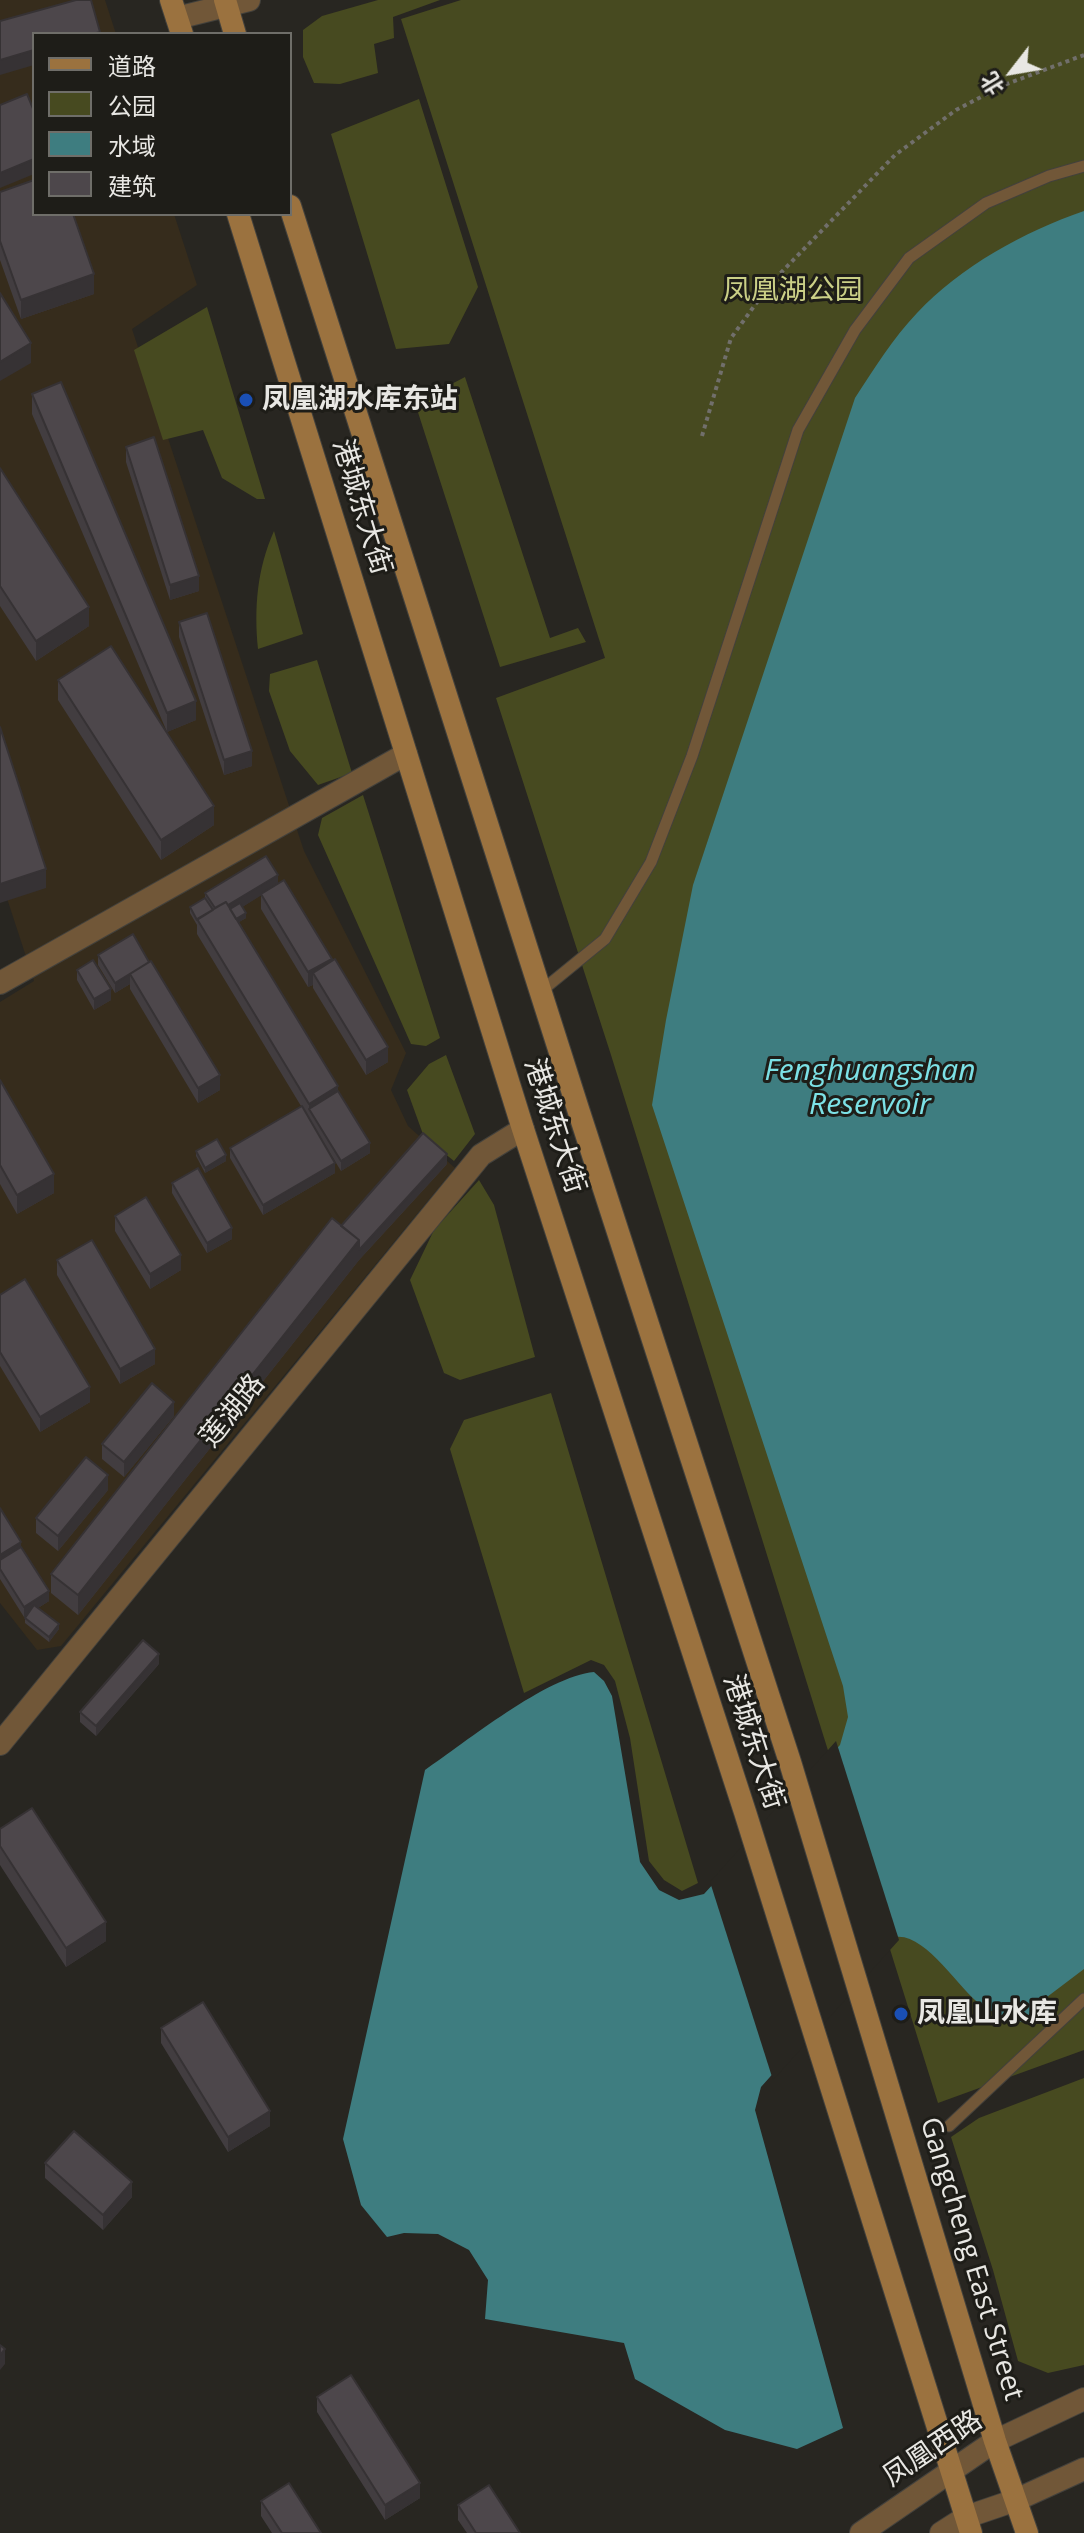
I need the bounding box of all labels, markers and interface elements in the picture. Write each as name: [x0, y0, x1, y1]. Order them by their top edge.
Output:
legend: [32, 32, 292, 216]
north arrow: [972, 32, 1052, 112]
text: 道路: [108, 49, 156, 82]
text: 北: [973, 67, 1010, 102]
text: 公园: [108, 89, 156, 122]
text: 水域: [108, 129, 156, 162]
text: 建筑: [108, 169, 156, 202]
park label: 凤凰湖公园: [723, 274, 863, 308]
place label: 凤凰湖水库东站: [262, 383, 458, 417]
marker: 凤凰湖水库东站: [237, 391, 255, 409]
street label: 港城东大街: [324, 435, 398, 579]
water label: Fenghuangshan Reservoir: [765, 1053, 975, 1124]
street label: 港城东大街: [516, 1054, 592, 1198]
street label: 莲湖路: [194, 1368, 272, 1454]
street label: 港城东大街: [715, 1670, 791, 1814]
place label: 凤凰山水库: [917, 1997, 1057, 2031]
marker: 凤凰山水库: [892, 2005, 910, 2023]
street label: Gangcheng East Street: [912, 2113, 1030, 2405]
street label: 凤凰西路: [877, 2404, 989, 2494]

